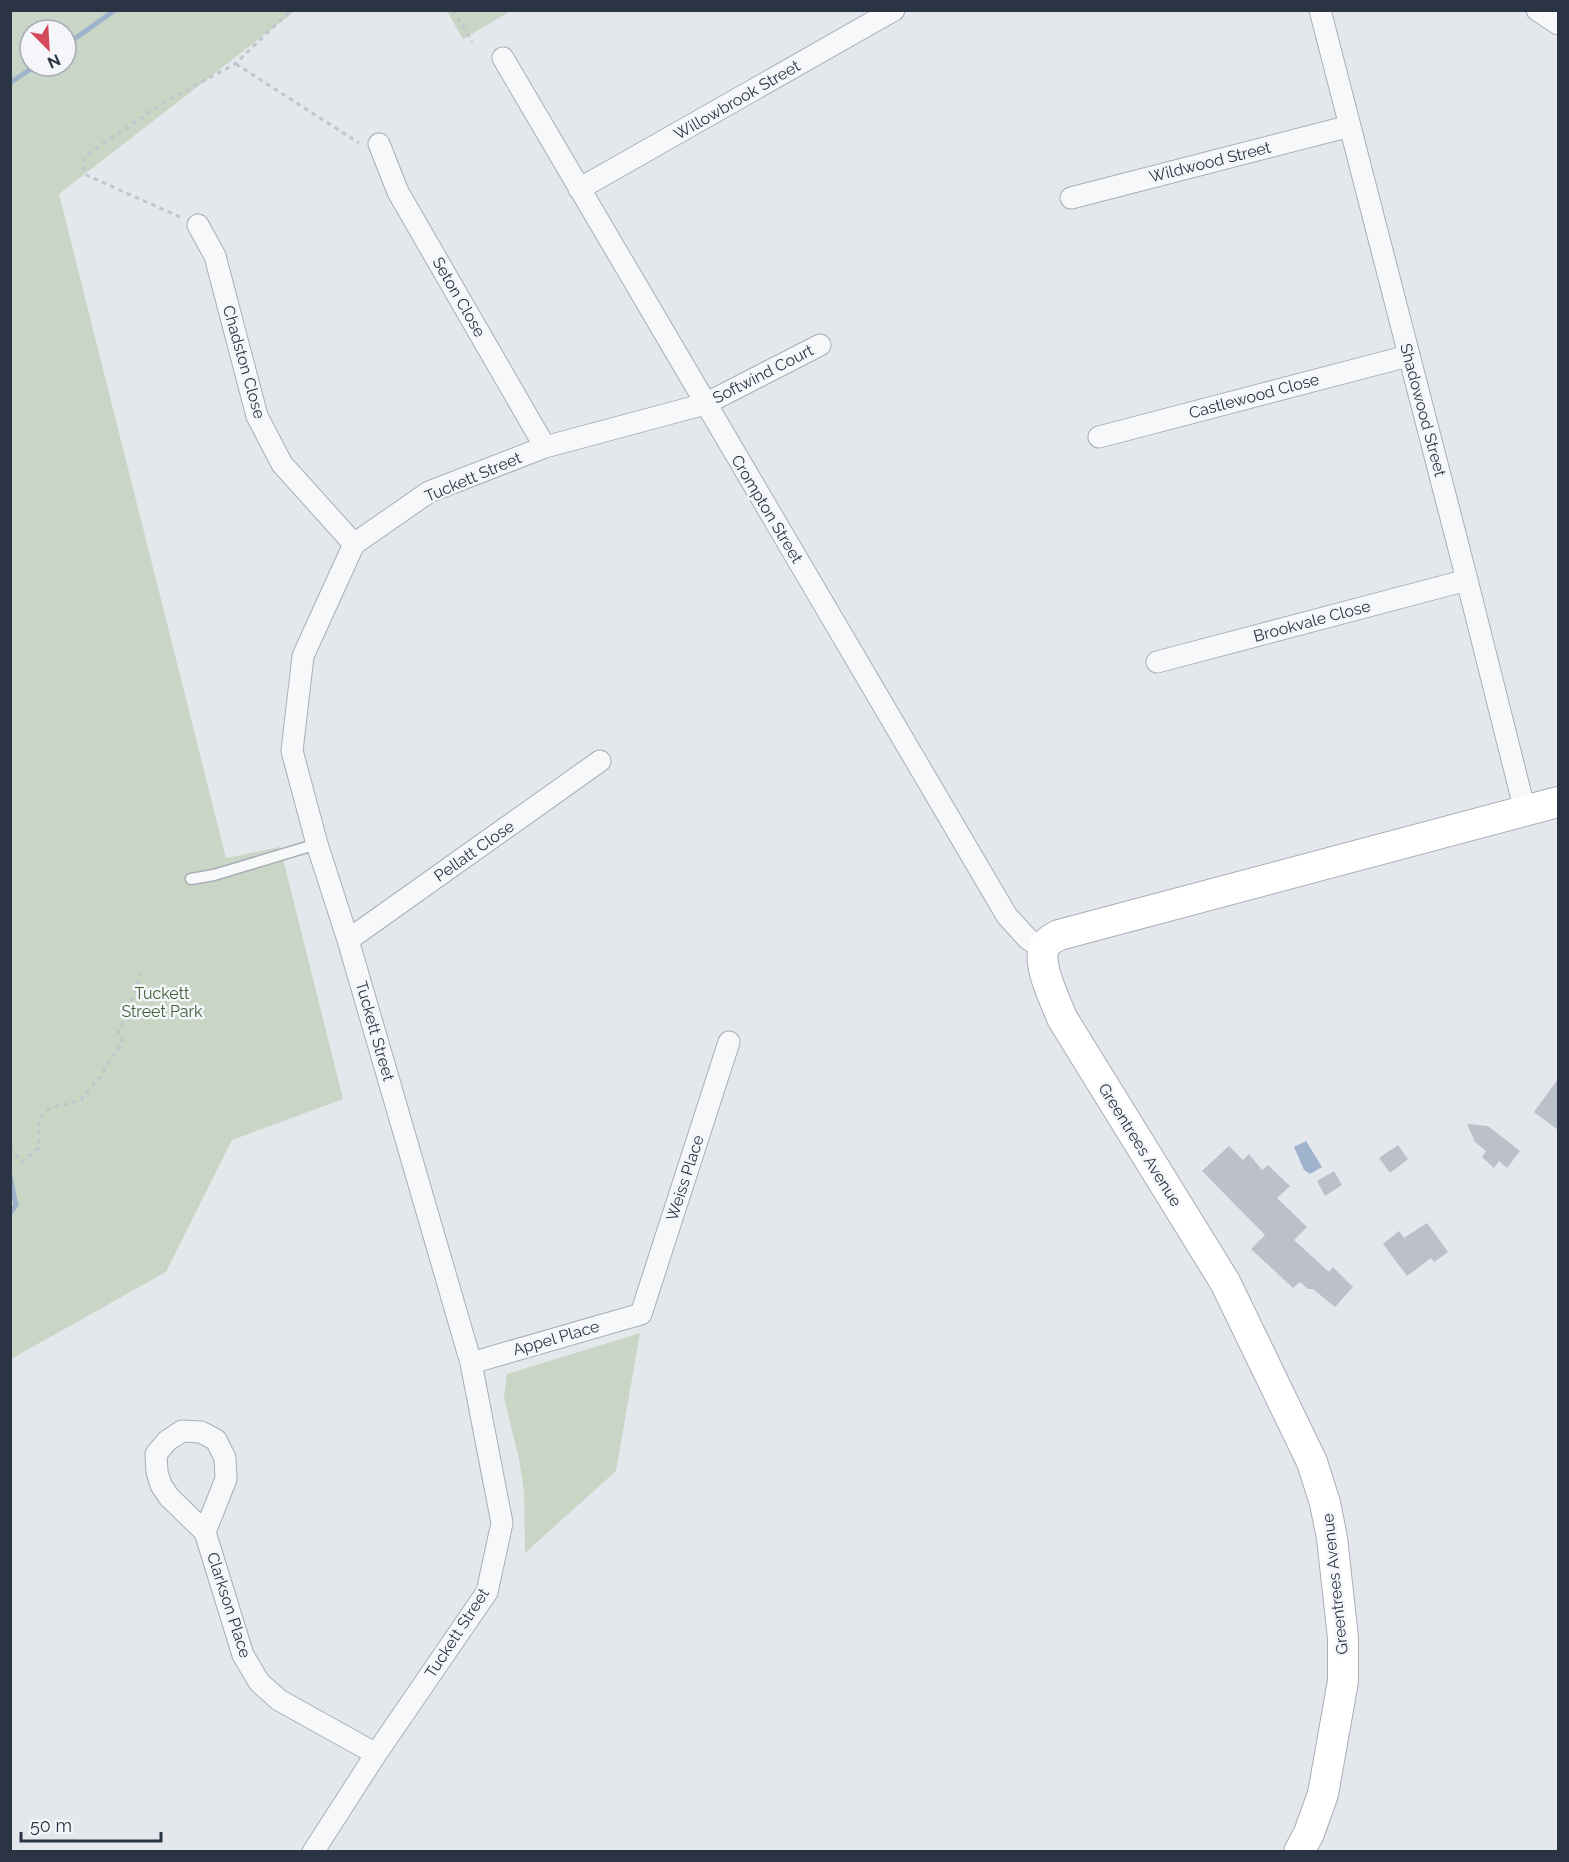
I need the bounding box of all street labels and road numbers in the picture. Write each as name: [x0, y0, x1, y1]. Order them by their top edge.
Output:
street label: Willowbrook Street: [671, 56, 804, 144]
street label: Wildwood Street: [1147, 138, 1273, 186]
street label: Seton Close: [428, 254, 490, 340]
street label: Chadston Close: [219, 303, 269, 421]
street label: Softwind Court: [709, 340, 817, 408]
street label: Shadowood Street: [1396, 341, 1450, 479]
street label: Castlewood Close: [1187, 369, 1321, 423]
street label: Tuckett Street: [422, 448, 525, 506]
street label: Crompton Street: [727, 451, 807, 567]
street label: Brookvale Close: [1251, 596, 1373, 646]
street label: Pellatt Close: [430, 816, 518, 886]
street label: Tuckett Street: [352, 979, 399, 1084]
street label: Greentrees Avenue: [1094, 1080, 1186, 1210]
street label: Weiss Place: [662, 1133, 708, 1223]
street label: Appel Place: [511, 1317, 601, 1359]
street label: Greentrees Avenue: [1318, 1512, 1352, 1656]
street label: Clarkson Place: [203, 1550, 255, 1660]
street label: Tuckett Street: [421, 1584, 493, 1681]

